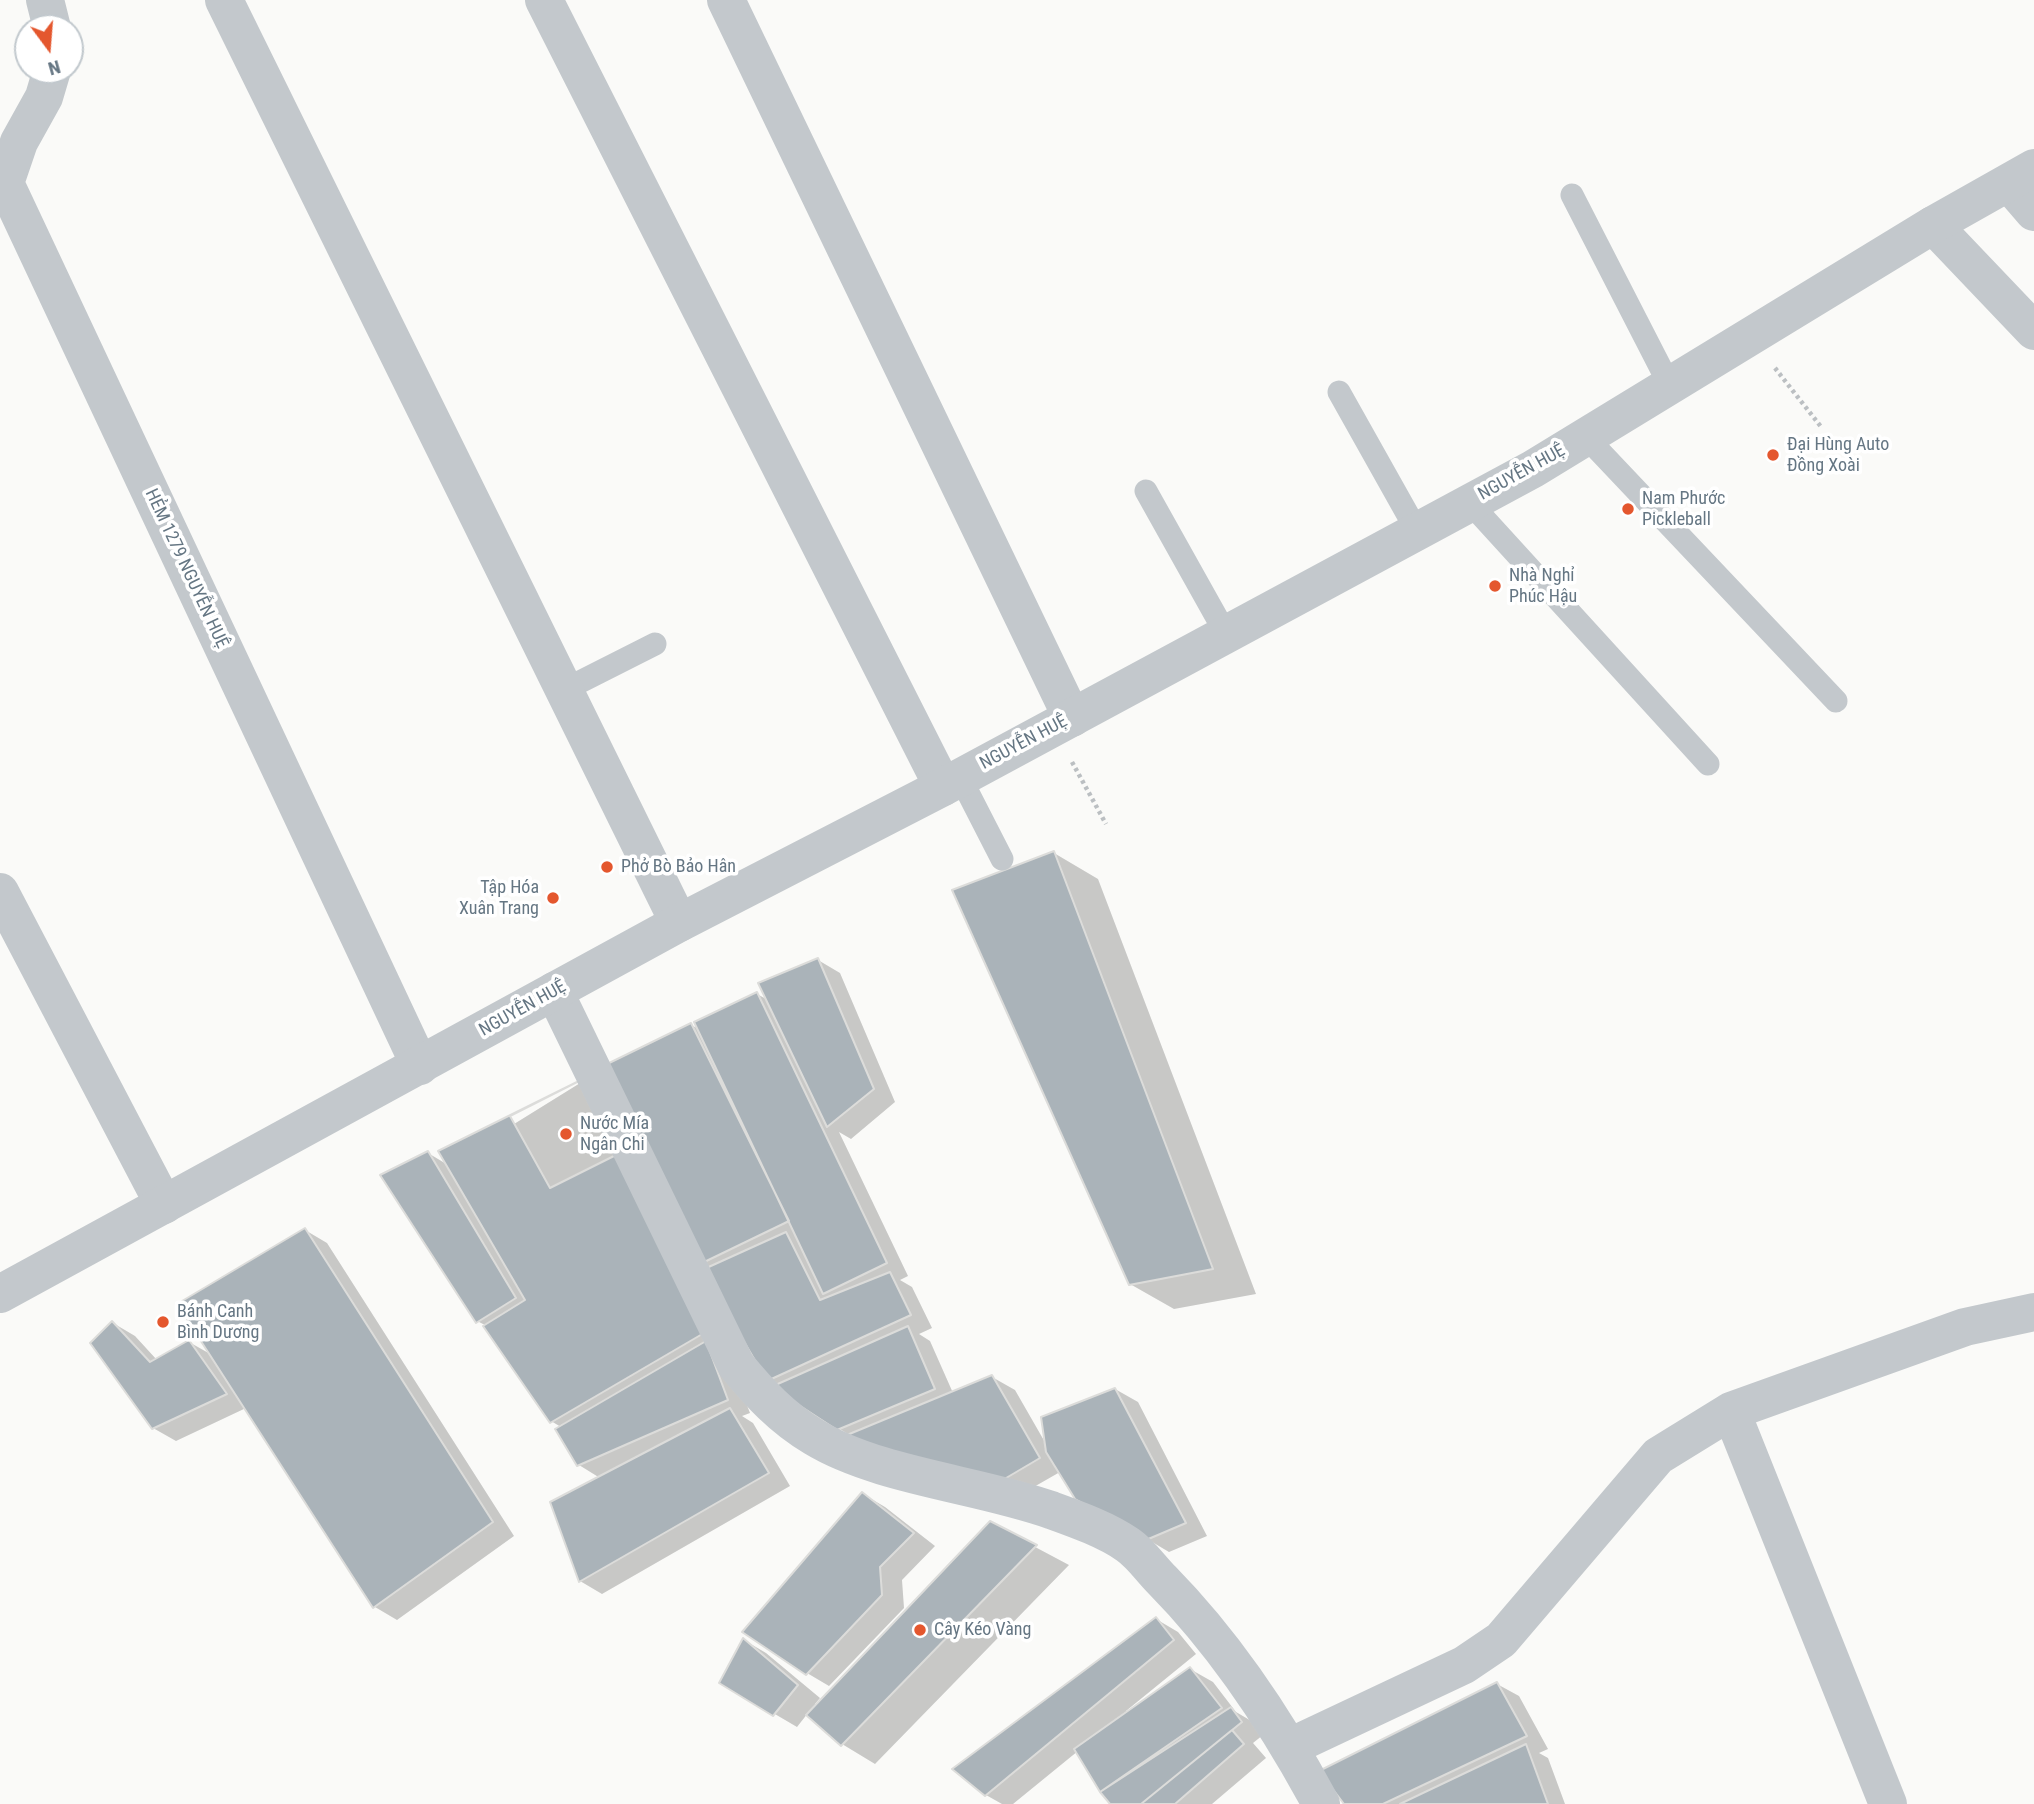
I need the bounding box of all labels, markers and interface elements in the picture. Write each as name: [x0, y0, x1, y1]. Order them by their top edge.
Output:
north arrow: [14, 14, 84, 84]
text: N: [46, 55, 63, 80]
place label: Đại Hùng Auto Đồng Xoài: [1787, 434, 1889, 476]
street label: NGUYỄN HUỆ: [1475, 440, 1569, 506]
marker: Đại Hùng Auto Đồng Xoài: [1765, 447, 1781, 463]
street label: HẺM 1279 NGUYỄN HUỆ: [140, 486, 232, 652]
place label: Nam Phước Pickleball: [1642, 488, 1725, 530]
marker: Nam Phước Pickleball: [1620, 501, 1636, 517]
place label: Nhà Nghỉ Phúc Hậu: [1509, 565, 1577, 608]
marker: Nhà Nghỉ Phúc Hậu: [1487, 578, 1503, 594]
street label: NGUYỄN HUỆ: [977, 711, 1071, 775]
place label: Phở Bò Bảo Hân: [621, 856, 736, 878]
marker: Phở Bò Bảo Hân: [599, 859, 615, 875]
place label: Tập Hóa Xuân Trang: [459, 877, 539, 920]
marker: Tập Hóa Xuân Trang: [545, 890, 561, 906]
street label: NGUYỄN HUỆ: [476, 976, 570, 1042]
place label: Nước Mía Ngân Chi: [580, 1113, 649, 1156]
marker: Nước Mía Ngân Chi: [558, 1126, 574, 1142]
place label: Bánh Canh Bình Dương: [177, 1301, 259, 1344]
marker: Bánh Canh Bình Dương: [155, 1314, 171, 1330]
place label: Cây Kéo Vàng: [934, 1619, 1031, 1641]
marker: Cây Kéo Vàng: [912, 1622, 928, 1638]

